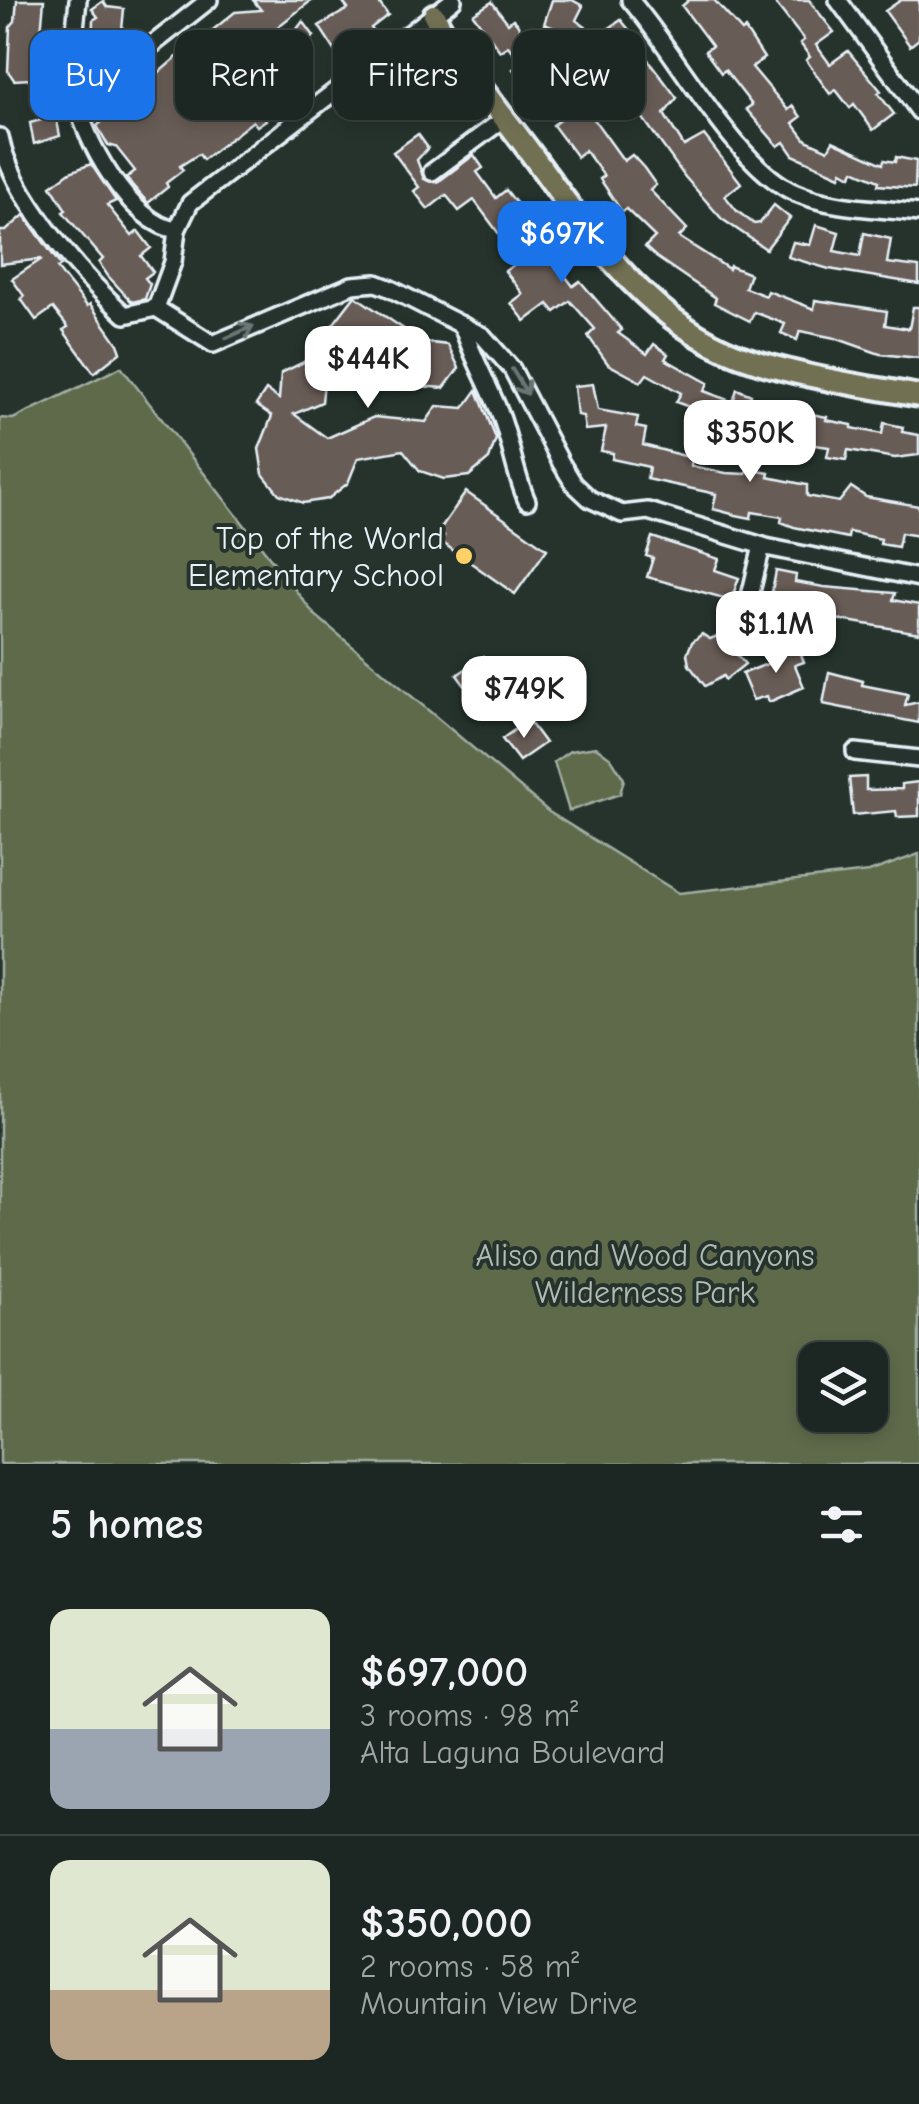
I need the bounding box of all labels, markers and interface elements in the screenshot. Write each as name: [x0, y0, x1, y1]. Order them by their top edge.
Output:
chip: Buy: [30, 30, 155, 120]
chip: Rent: [175, 30, 313, 120]
chip: Filters: [333, 30, 493, 120]
chip: New: [513, 30, 645, 120]
pin: $697K: [492, 201, 632, 286]
text: $697K: [519, 215, 605, 252]
one-way arrow: [224, 322, 255, 340]
pin: $444K: [298, 326, 438, 411]
text: $444K: [327, 340, 409, 377]
one-way arrow: [510, 367, 531, 396]
pin: $350K: [680, 400, 820, 485]
text: $350K: [706, 414, 794, 451]
place label: Top of the World Elementary School: [188, 520, 444, 594]
marker: Top of the World Elementary School: [453, 545, 475, 567]
pin: $1.1M: [706, 591, 846, 676]
text: $1.1M: [738, 605, 814, 642]
pin: $749K: [454, 656, 594, 741]
text: $749K: [484, 670, 564, 707]
park label: Aliso and Wood Canyons Wilderness Park: [475, 1237, 815, 1311]
map controls: [798, 1342, 888, 1432]
button: layers: [798, 1342, 888, 1432]
icon: filters: [814, 1497, 869, 1552]
text: 5 homes: [50, 1500, 203, 1549]
text: $697,000: [360, 1648, 528, 1697]
icon: home: [130, 1649, 250, 1769]
text: 3 rooms · 98 m²: [360, 1697, 578, 1734]
text: Alta Laguna Boulevard: [360, 1734, 665, 1771]
text: $350,000: [360, 1899, 532, 1948]
icon: home: [130, 1900, 250, 2020]
text: 2 rooms · 58 m²: [360, 1948, 579, 1985]
text: Mountain View Drive: [360, 1985, 637, 2022]

